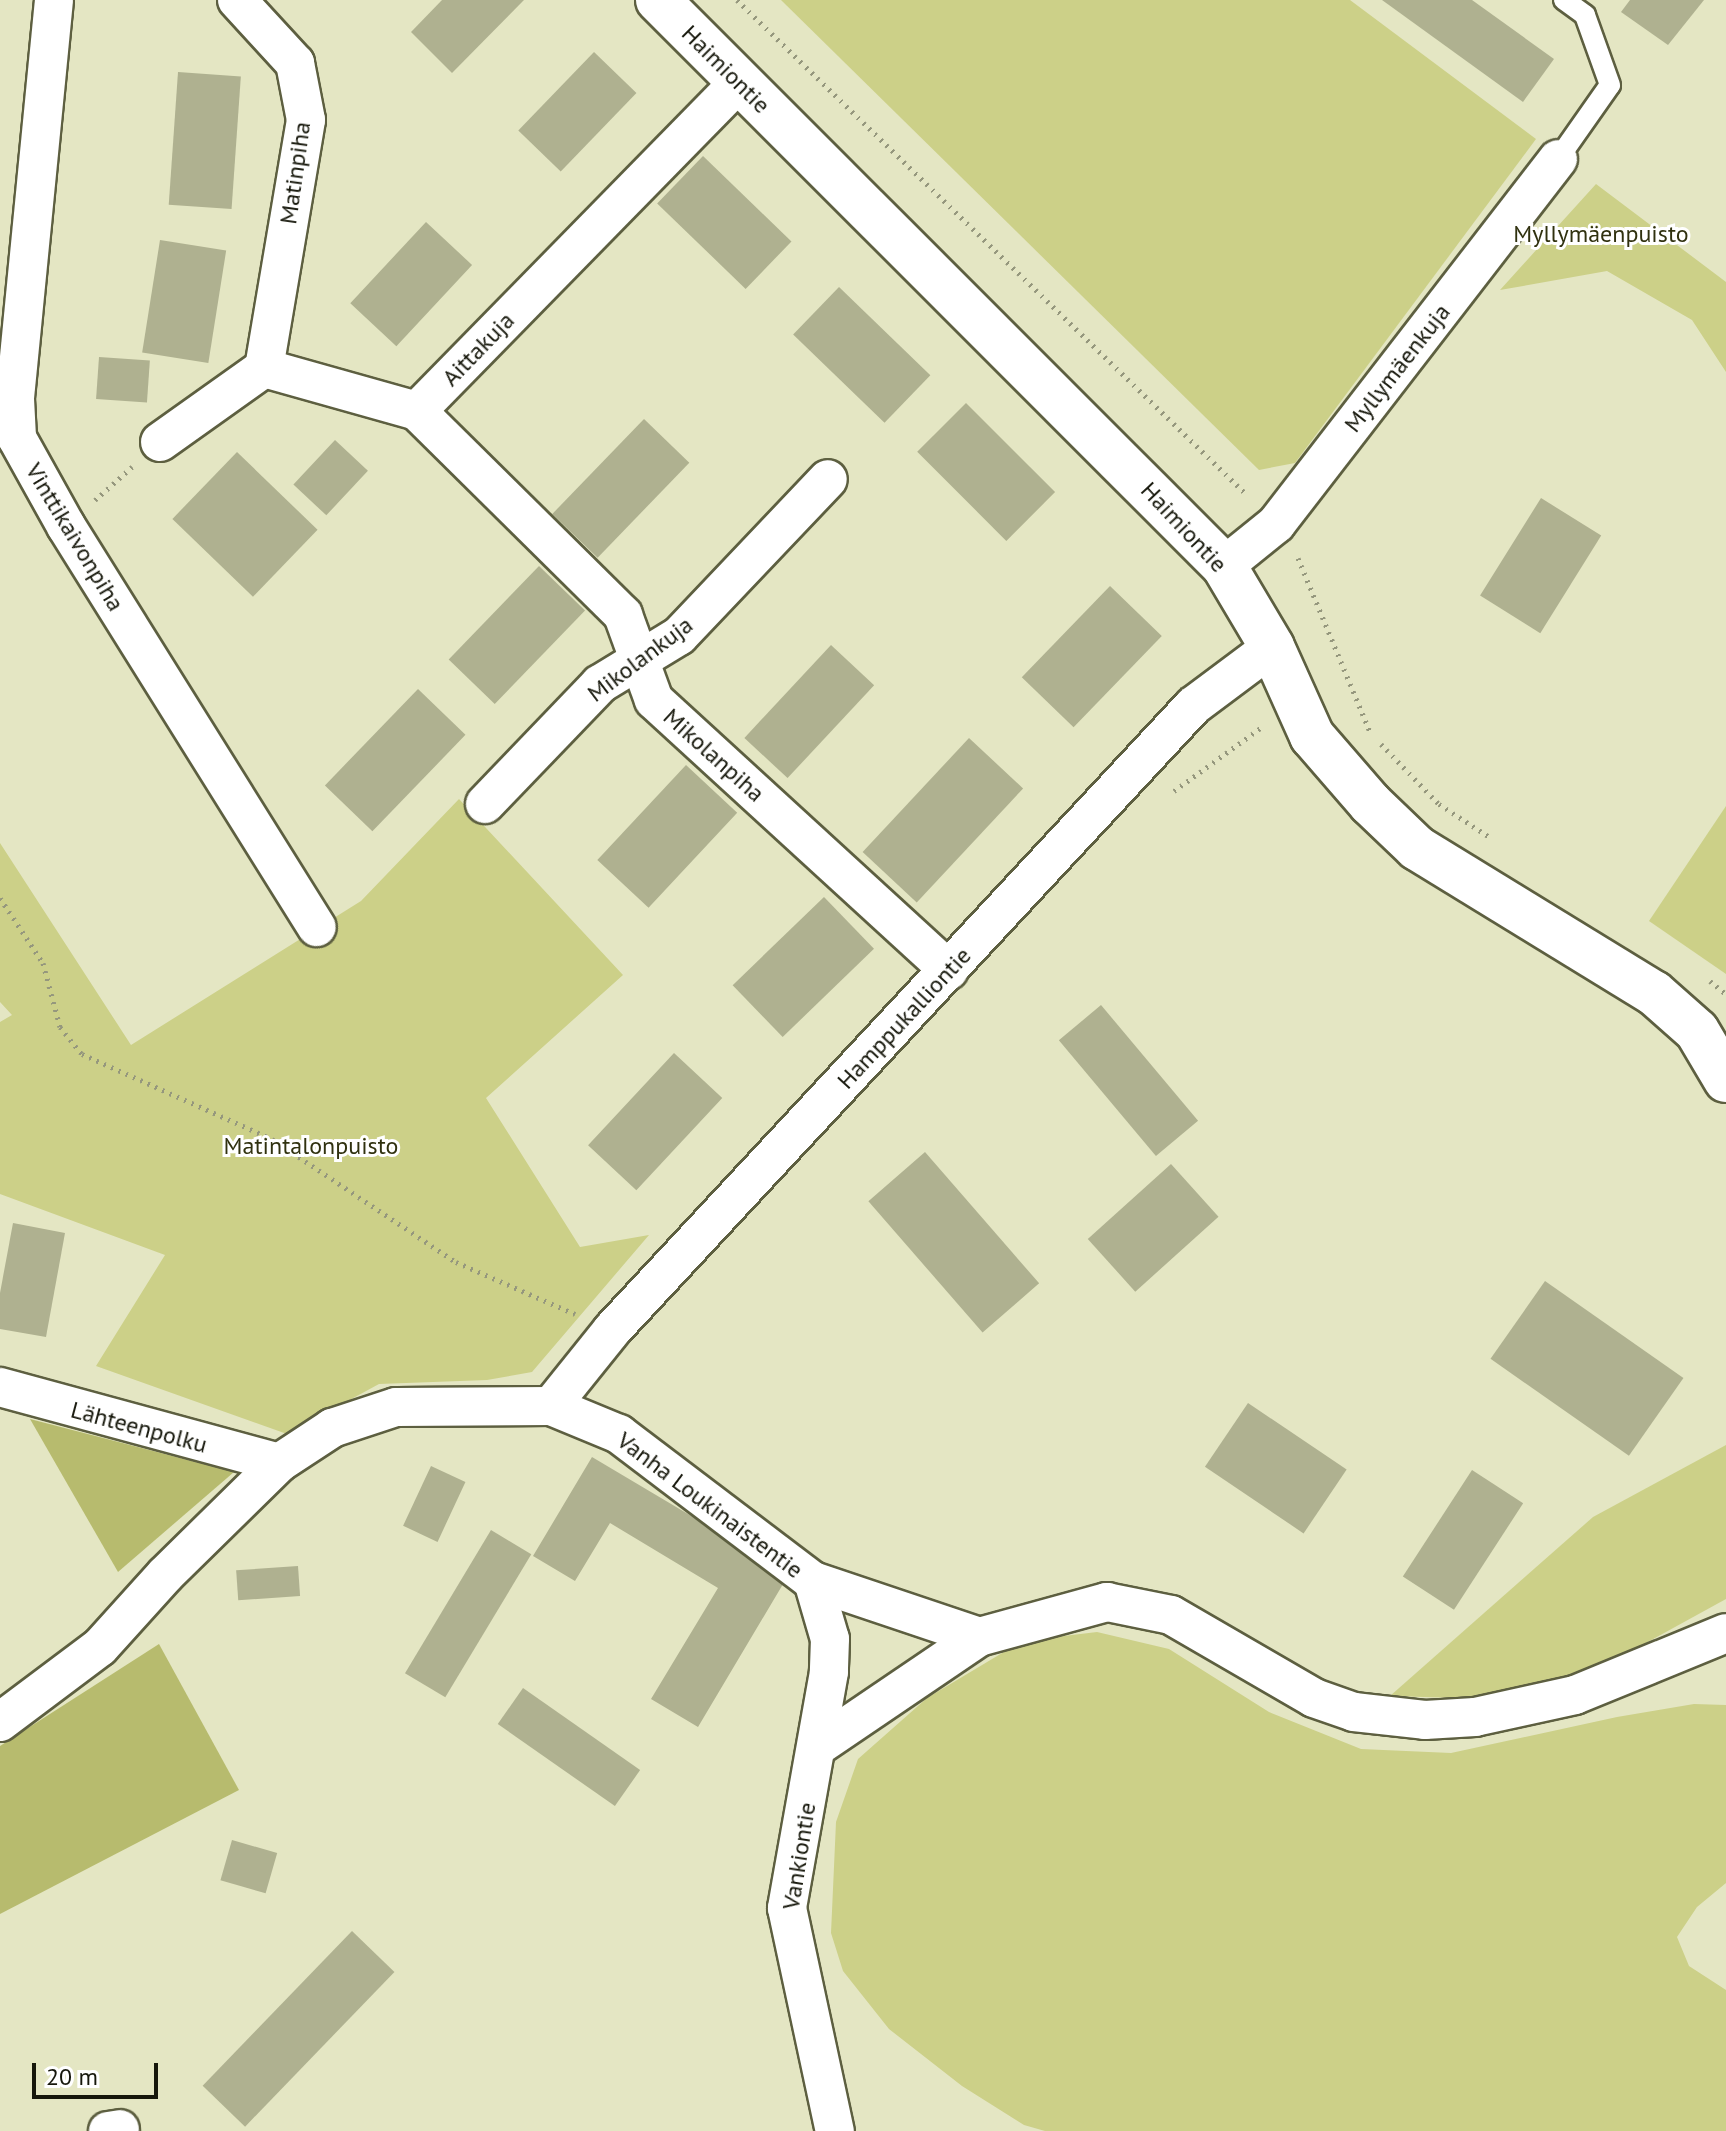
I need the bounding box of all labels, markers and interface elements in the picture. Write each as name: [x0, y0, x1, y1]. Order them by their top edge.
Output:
street label: Haimiontie: [676, 19, 776, 119]
street label: Matinpiha: [274, 120, 316, 226]
park label: Myllymäenpuisto: [1513, 220, 1689, 248]
street label: Myllymäenkuja: [1338, 298, 1456, 438]
street label: Aittakuja: [436, 306, 520, 392]
street label: Vinttikaivonpiha: [20, 458, 130, 616]
street label: Haimiontie: [1135, 476, 1233, 578]
street label: Mikolankuja: [582, 610, 698, 708]
street label: Mikolanpiha: [658, 702, 770, 808]
street label: Hamppukalliontie: [831, 941, 977, 1095]
park label: Matintalonpuisto: [224, 1132, 398, 1160]
street label: Lähteenpolku: [68, 1395, 210, 1459]
street label: Vanha Loukinaistentie: [611, 1426, 809, 1584]
street label: Vankiontie: [776, 1800, 822, 1912]
scale bar: [36, 2047, 162, 2097]
text: 20 m: [46, 2061, 98, 2092]

